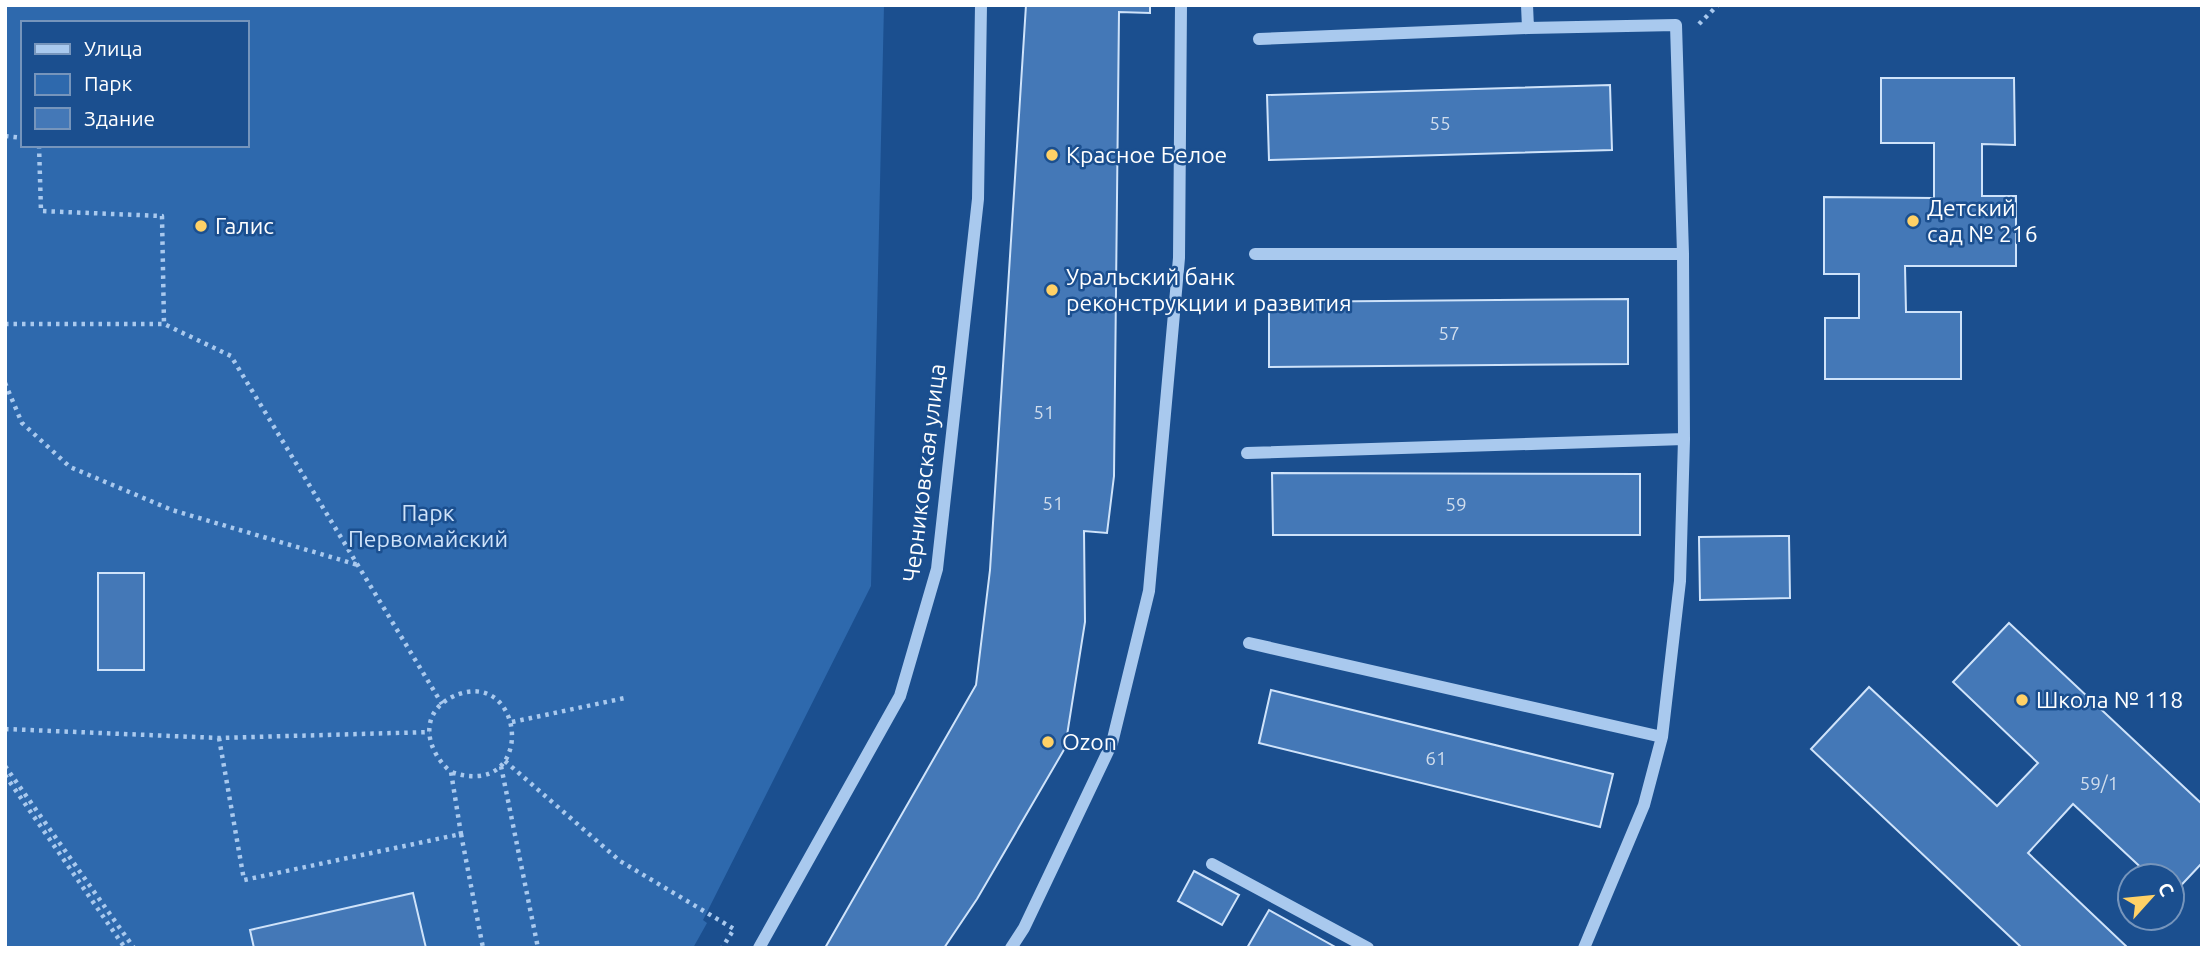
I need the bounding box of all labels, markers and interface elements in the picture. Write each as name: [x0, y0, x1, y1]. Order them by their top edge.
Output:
legend: [21, 21, 248, 147]
text: Улица: [84, 36, 142, 60]
text: Парк: [84, 71, 133, 95]
text: Здание: [84, 106, 155, 130]
house number: 55: [1429, 112, 1451, 134]
place label: Красное Белое: [1066, 142, 1227, 167]
marker: Красное Белое: [1044, 147, 1060, 163]
place label: Детский сад № 216: [1927, 195, 2038, 246]
place label: Галис: [215, 213, 274, 238]
marker: Детский сад № 216: [1905, 213, 1921, 229]
marker: Галис: [193, 218, 209, 234]
place label: Уральский банк реконструкции и развития: [1066, 264, 1352, 315]
marker: Уральский банк реконструкции и развития: [1044, 282, 1060, 298]
house number: 57: [1438, 322, 1460, 344]
street label: Черниковская улица: [898, 362, 949, 584]
house number: 51: [1033, 401, 1055, 423]
house number: 51: [1042, 492, 1064, 514]
house number: 59: [1445, 493, 1467, 515]
park label: Парк Первомайский: [348, 500, 508, 551]
place label: Школа № 118: [2036, 687, 2183, 712]
marker: Школа № 118: [2014, 692, 2030, 708]
place label: Ozon: [1062, 729, 1117, 754]
marker: Ozon: [1040, 734, 1056, 750]
house number: 61: [1425, 747, 1447, 769]
house number: 59/1: [2079, 772, 2119, 794]
north arrow: [2116, 862, 2186, 932]
text: С: [2154, 879, 2179, 900]

